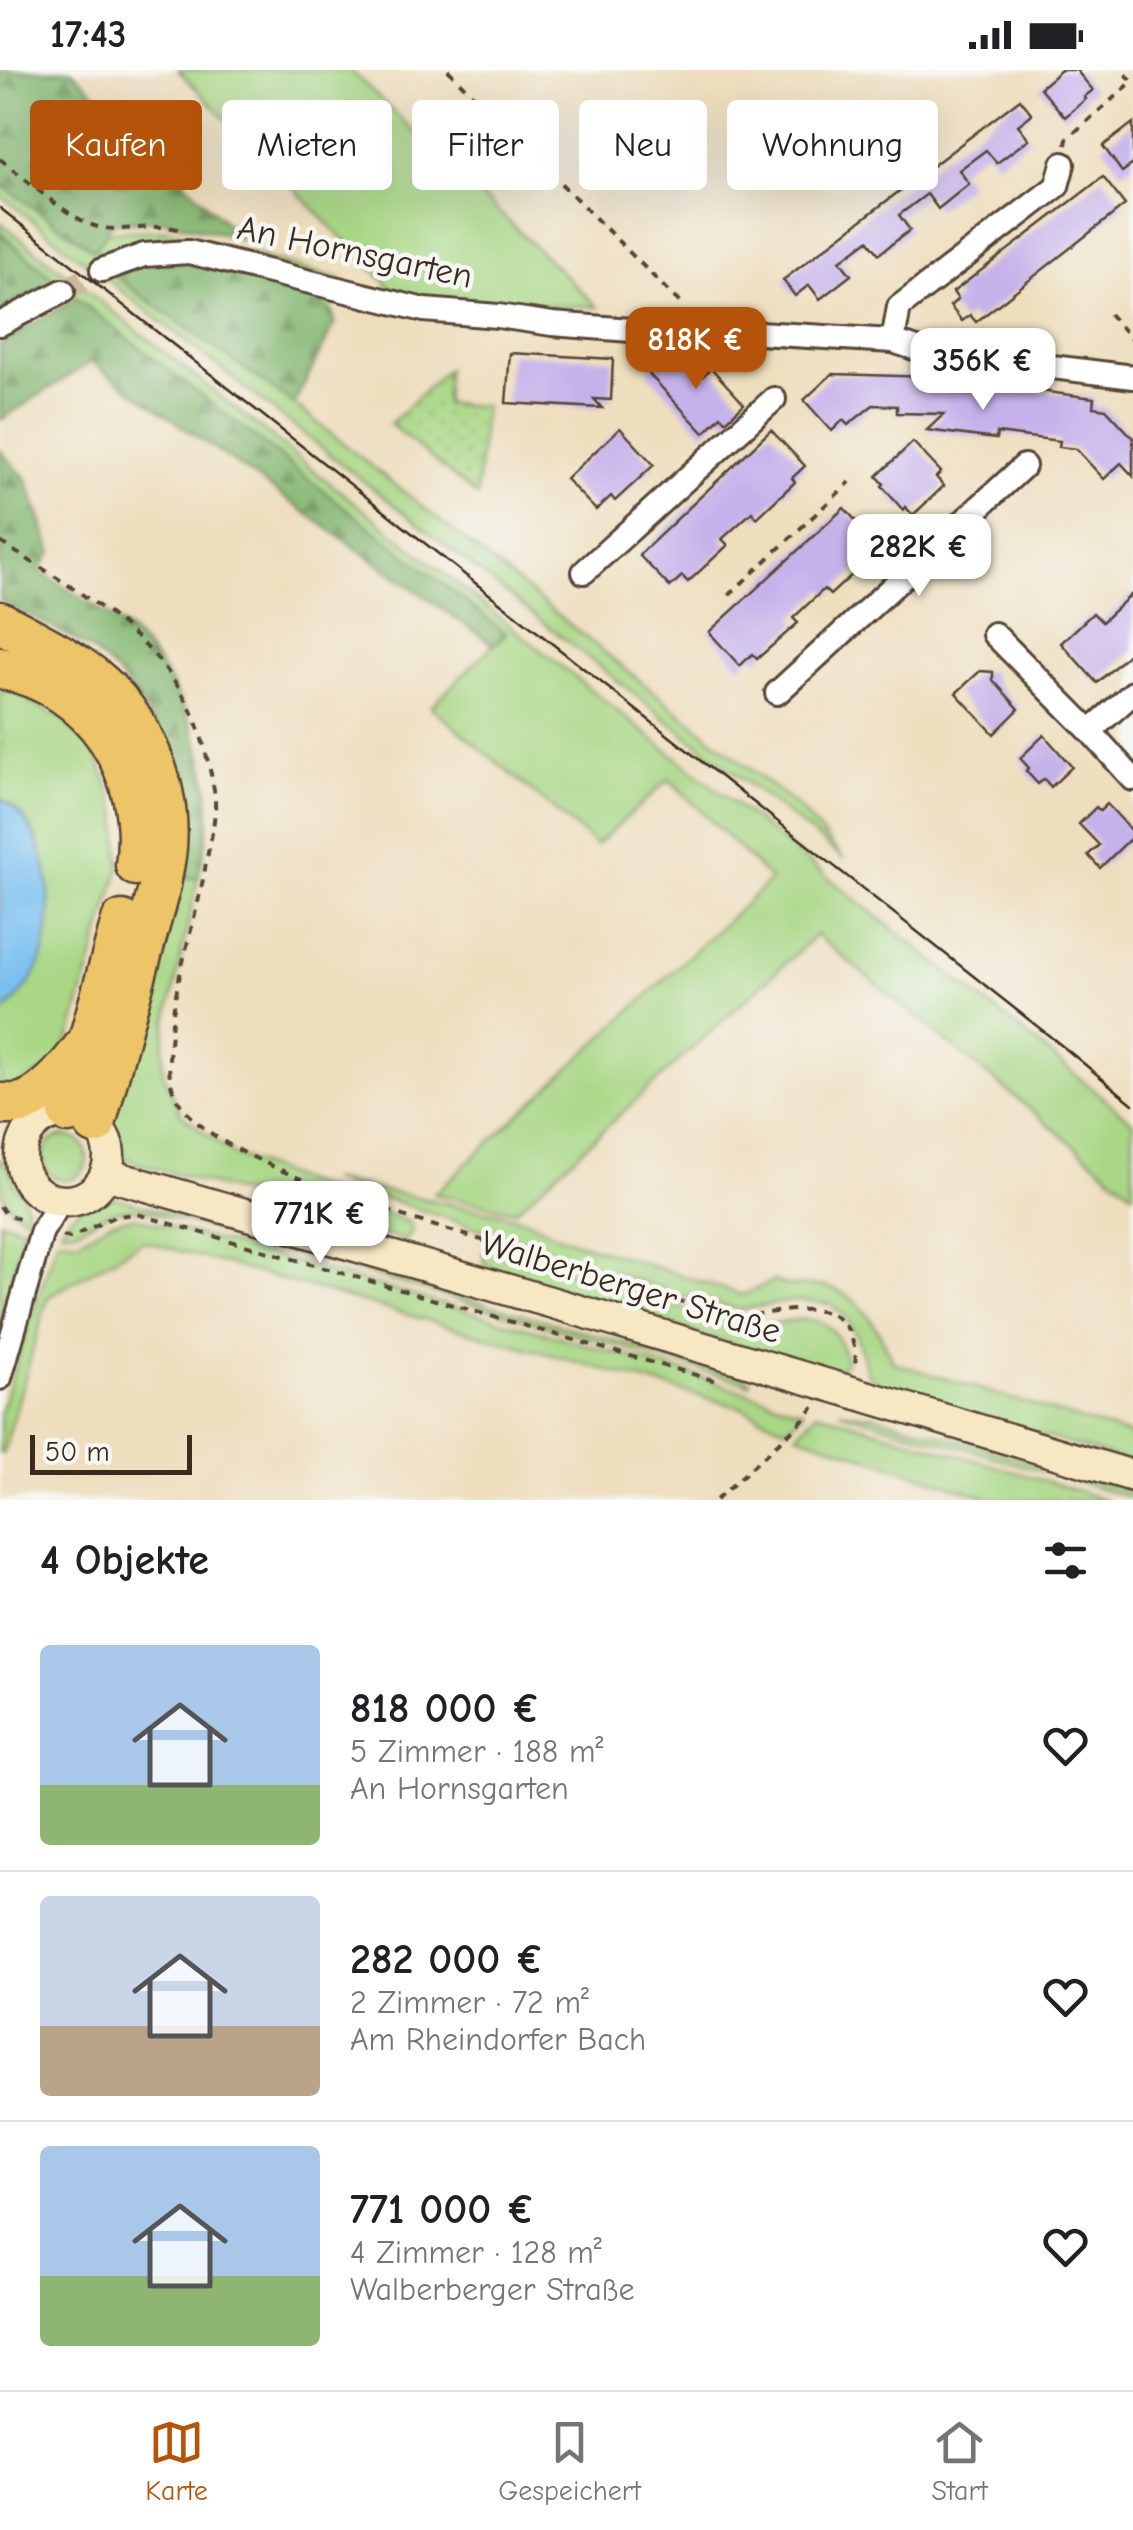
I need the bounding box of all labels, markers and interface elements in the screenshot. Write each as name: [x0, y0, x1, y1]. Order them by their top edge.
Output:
text: 17:43: [50, 13, 126, 57]
chip: Kaufen: [30, 100, 202, 190]
chip: Mieten: [222, 100, 392, 190]
chip: Filter: [412, 100, 559, 190]
chip: Neu: [579, 100, 707, 190]
chip: Wohnung: [727, 100, 938, 190]
street label: An Hornsgarten: [234, 207, 476, 297]
pin: 818K €: [615, 307, 777, 392]
text: 818K €: [648, 321, 744, 358]
pin: 356K €: [902, 328, 1064, 413]
text: 356K €: [933, 342, 1033, 379]
pin: 282K €: [838, 514, 1000, 599]
text: 282K €: [869, 528, 969, 565]
pin: 771K €: [239, 1181, 401, 1266]
text: 771K €: [274, 1195, 366, 1232]
street label: Walberberger Straße: [476, 1222, 786, 1352]
scale bar: [30, 1430, 192, 1474]
text: 50 m: [45, 1436, 110, 1468]
icon: filters: [1038, 1533, 1093, 1588]
text: 4 Objekte: [40, 1536, 209, 1585]
text: 818 000 €: [350, 1684, 540, 1733]
icon: home: [120, 1685, 240, 1805]
icon: heart: [1038, 1718, 1093, 1773]
text: 5 Zimmer · 188 m²: [350, 1733, 603, 1770]
text: An Hornsgarten: [350, 1770, 569, 1807]
text: 282 000 €: [350, 1935, 544, 1984]
icon: home: [120, 1936, 240, 2056]
icon: heart: [1038, 1969, 1093, 2024]
text: 2 Zimmer · 72 m²: [350, 1984, 589, 2021]
text: Am Rheindorfer Bach: [350, 2021, 646, 2058]
text: 771 000 €: [350, 2185, 535, 2234]
icon: home: [120, 2186, 240, 2306]
icon: heart: [1038, 2219, 1093, 2274]
text: 4 Zimmer · 128 m²: [350, 2234, 602, 2271]
text: Walberberger Straße: [350, 2271, 635, 2308]
tab: Karte: [145, 2415, 208, 2507]
tab: Gespeichert: [498, 2415, 641, 2507]
tab: Start: [931, 2415, 988, 2507]

